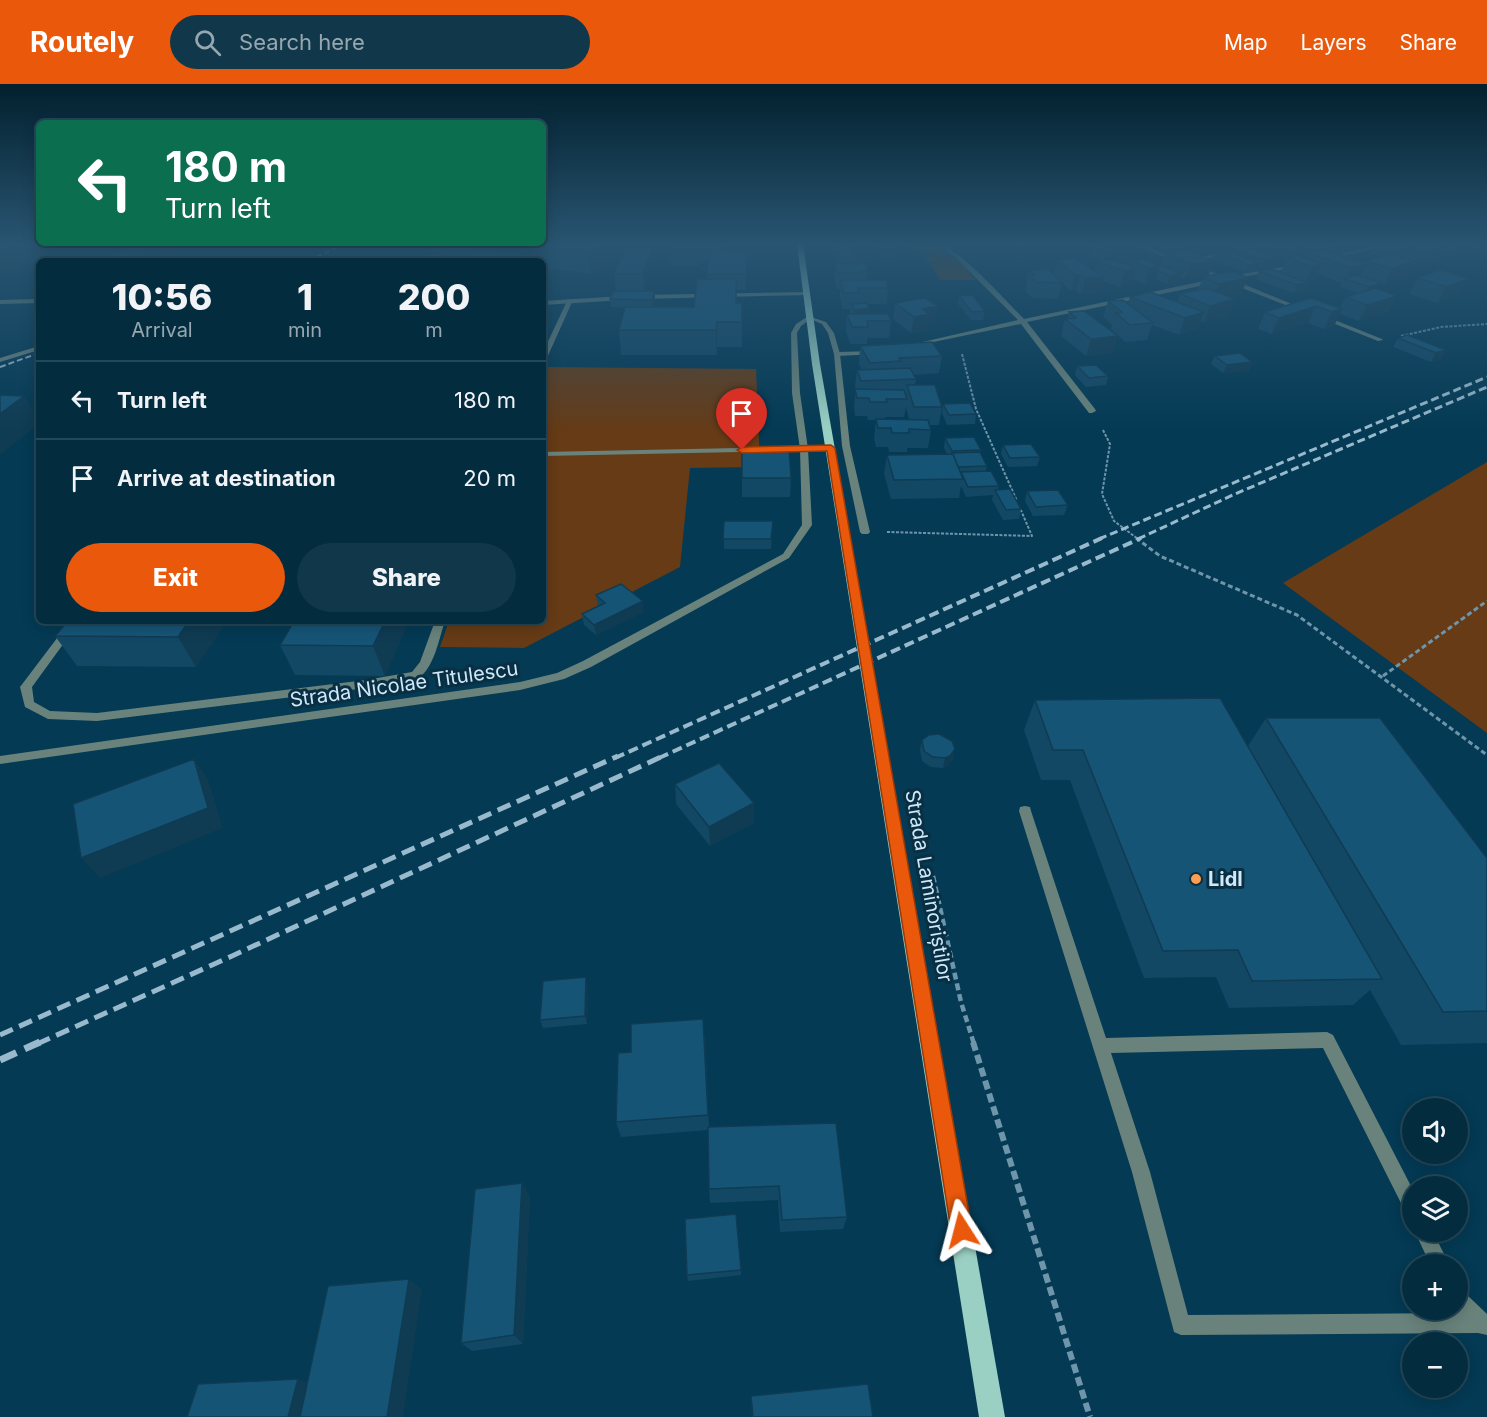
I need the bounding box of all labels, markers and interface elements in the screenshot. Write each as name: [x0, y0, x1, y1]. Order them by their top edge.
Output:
search box: [170, 15, 590, 69]
text: Routely: [30, 25, 134, 59]
icon: search: [191, 26, 224, 59]
text: Search here: [239, 29, 365, 55]
text: Map: [1224, 30, 1268, 55]
text: Layers: [1301, 30, 1367, 55]
text: Share: [1400, 30, 1457, 55]
text: 180 m: [165, 141, 287, 192]
icon: left: [66, 144, 144, 222]
text: Turn left: [165, 192, 271, 225]
text: 10:56: [112, 275, 212, 319]
text: 1: [297, 275, 313, 319]
text: 200: [398, 275, 470, 319]
text: Arrival: [131, 318, 193, 342]
text: min: [288, 318, 322, 342]
text: m: [425, 318, 443, 342]
icon: left: [66, 384, 99, 417]
text: Turn left: [117, 387, 207, 413]
text: 180 m: [454, 387, 516, 413]
pin: [716, 388, 767, 450]
icon: arrive: [725, 397, 758, 430]
icon: arrive: [66, 462, 99, 495]
text: Arrive at destination: [117, 465, 336, 491]
text: 20 m: [463, 465, 516, 491]
button: Exit: [66, 543, 285, 612]
button: Share: [297, 543, 516, 612]
street label: Strada Nicolae Titulescu: [288, 656, 520, 712]
street label: Strada Laminoriștilor: [900, 788, 958, 985]
place label: Lidl: [1208, 867, 1243, 891]
marker: Lidl: [1189, 872, 1203, 886]
map controls: [1402, 1098, 1468, 1398]
button: sound: [1402, 1098, 1468, 1164]
button: layers: [1402, 1176, 1468, 1242]
position arrow: [930, 1198, 994, 1262]
button: +: [1402, 1254, 1468, 1320]
button: −: [1402, 1332, 1468, 1398]

